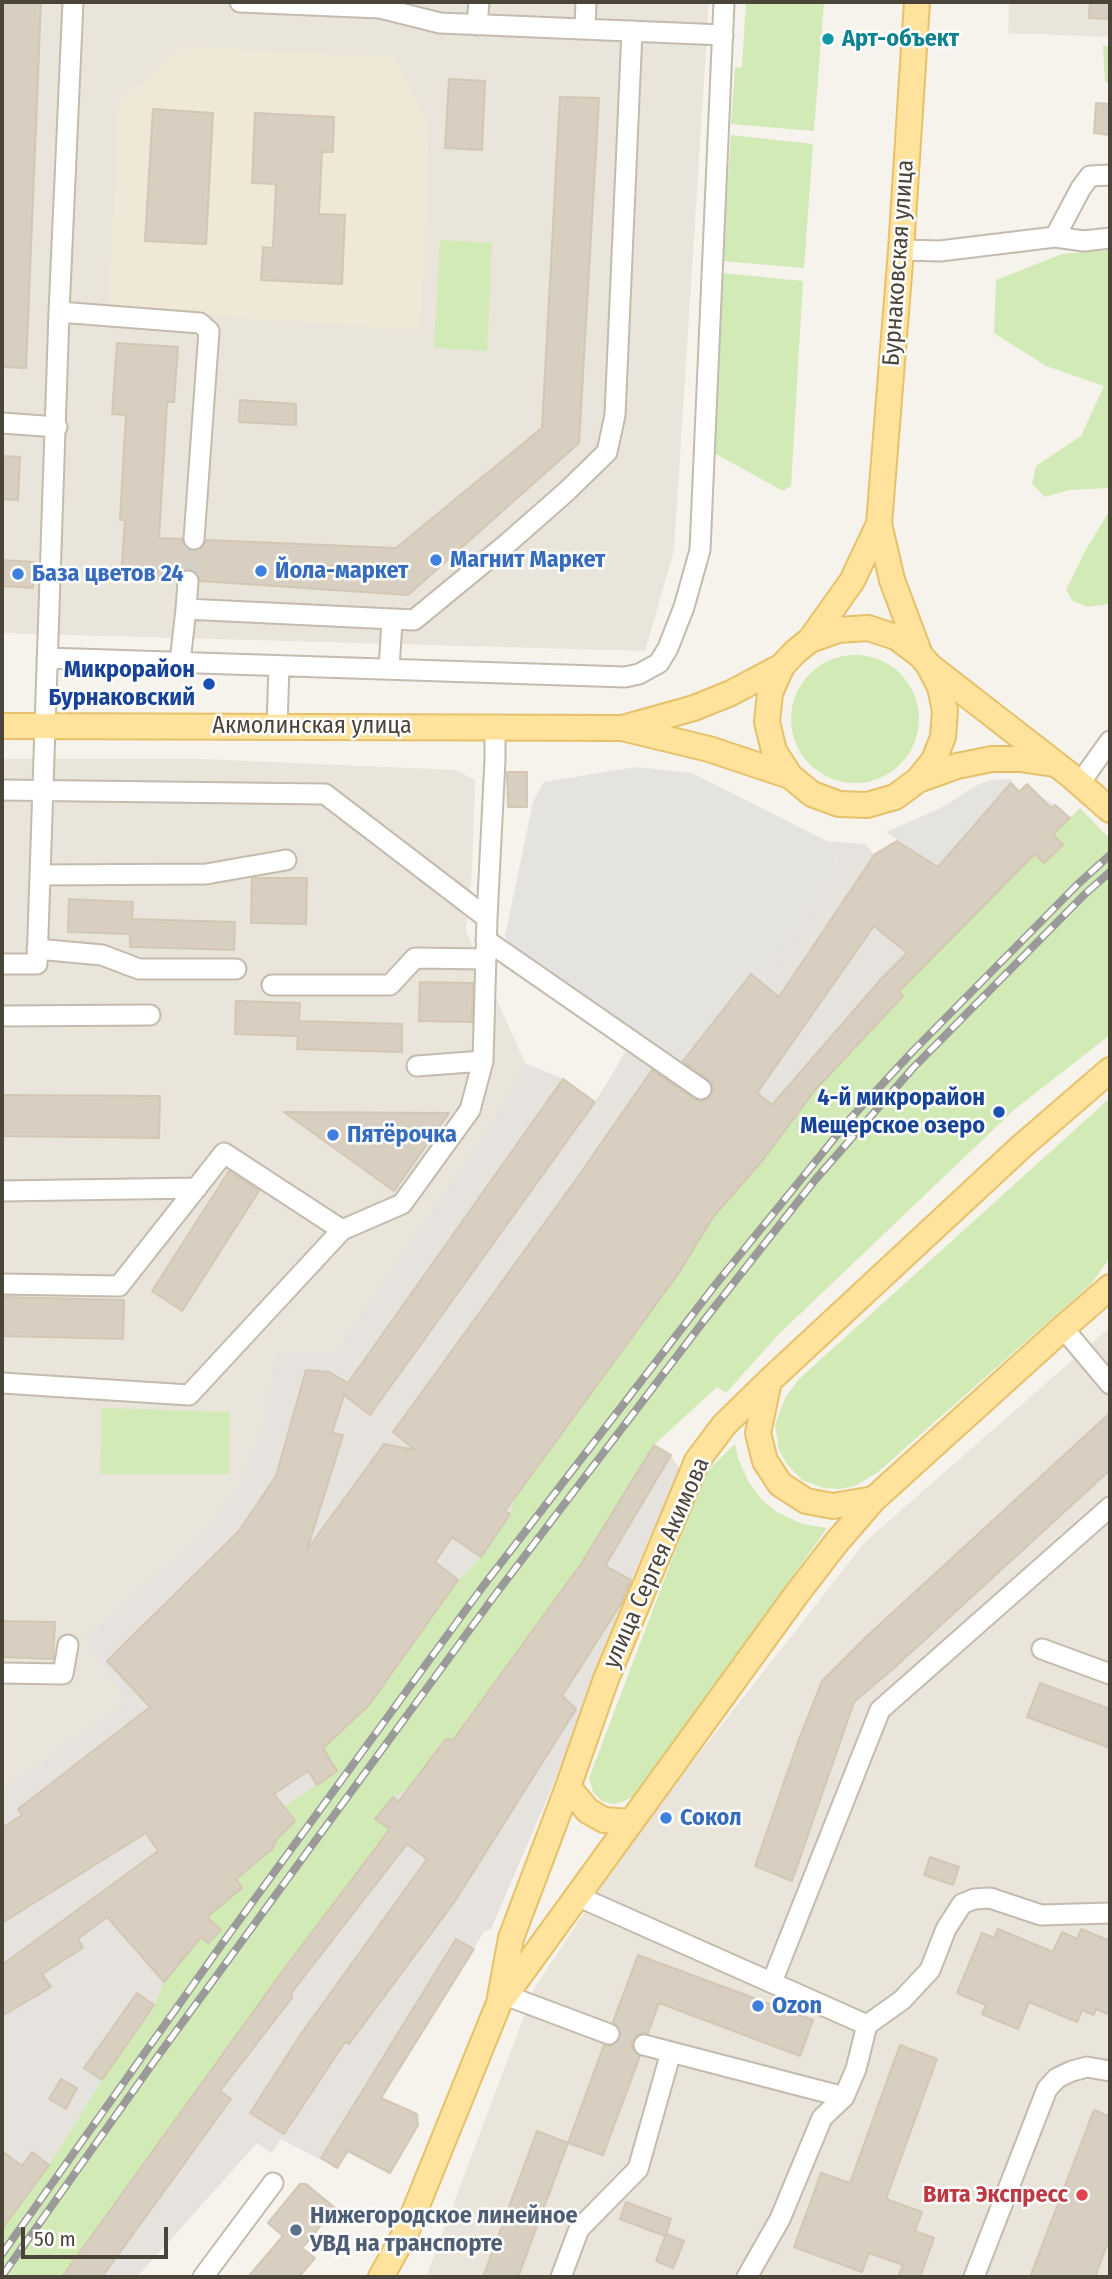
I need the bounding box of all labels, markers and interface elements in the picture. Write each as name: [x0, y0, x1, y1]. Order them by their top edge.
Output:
place label: Арт-объект: [842, 25, 959, 53]
marker: Арт-объект: [820, 31, 836, 47]
street label: Бурнаковская улица: [877, 159, 921, 367]
place label: Магнит Маркет: [450, 546, 605, 574]
marker: Магнит Маркет: [428, 552, 444, 568]
place label: Йола-маркет: [275, 557, 408, 585]
place label: База цветов 24: [32, 560, 184, 588]
marker: Йола-маркет: [253, 563, 269, 579]
marker: База цветов 24: [10, 566, 26, 582]
place label: Микрорайон Бурнаковский: [48, 656, 195, 712]
marker: Микрорайон Бурнаковский: [201, 676, 217, 692]
street label: Акмолинская улица: [212, 712, 412, 740]
place label: 4-й микрорайон Мещерское озеро: [800, 1084, 985, 1140]
marker: 4-й микрорайон Мещерское озеро: [991, 1104, 1007, 1120]
place label: Пятёрочка: [347, 1121, 457, 1149]
marker: Пятёрочка: [325, 1127, 341, 1143]
street label: улица Сергея Акимова: [598, 1453, 716, 1673]
place label: Сокол: [680, 1804, 742, 1832]
marker: Сокол: [658, 1810, 674, 1826]
place label: Ozon: [772, 1992, 822, 2020]
marker: Ozon: [750, 1998, 766, 2014]
place label: Вита Экспресс: [923, 2181, 1068, 2209]
marker: Вита Экспресс: [1074, 2187, 1090, 2203]
place label: Нижегородское линейное УВД на транспорте: [310, 2202, 578, 2258]
scale bar: [24, 2212, 172, 2256]
marker: Нижегородское линейное УВД на транспорте: [288, 2222, 304, 2238]
text: 50 m: [34, 2226, 76, 2252]

